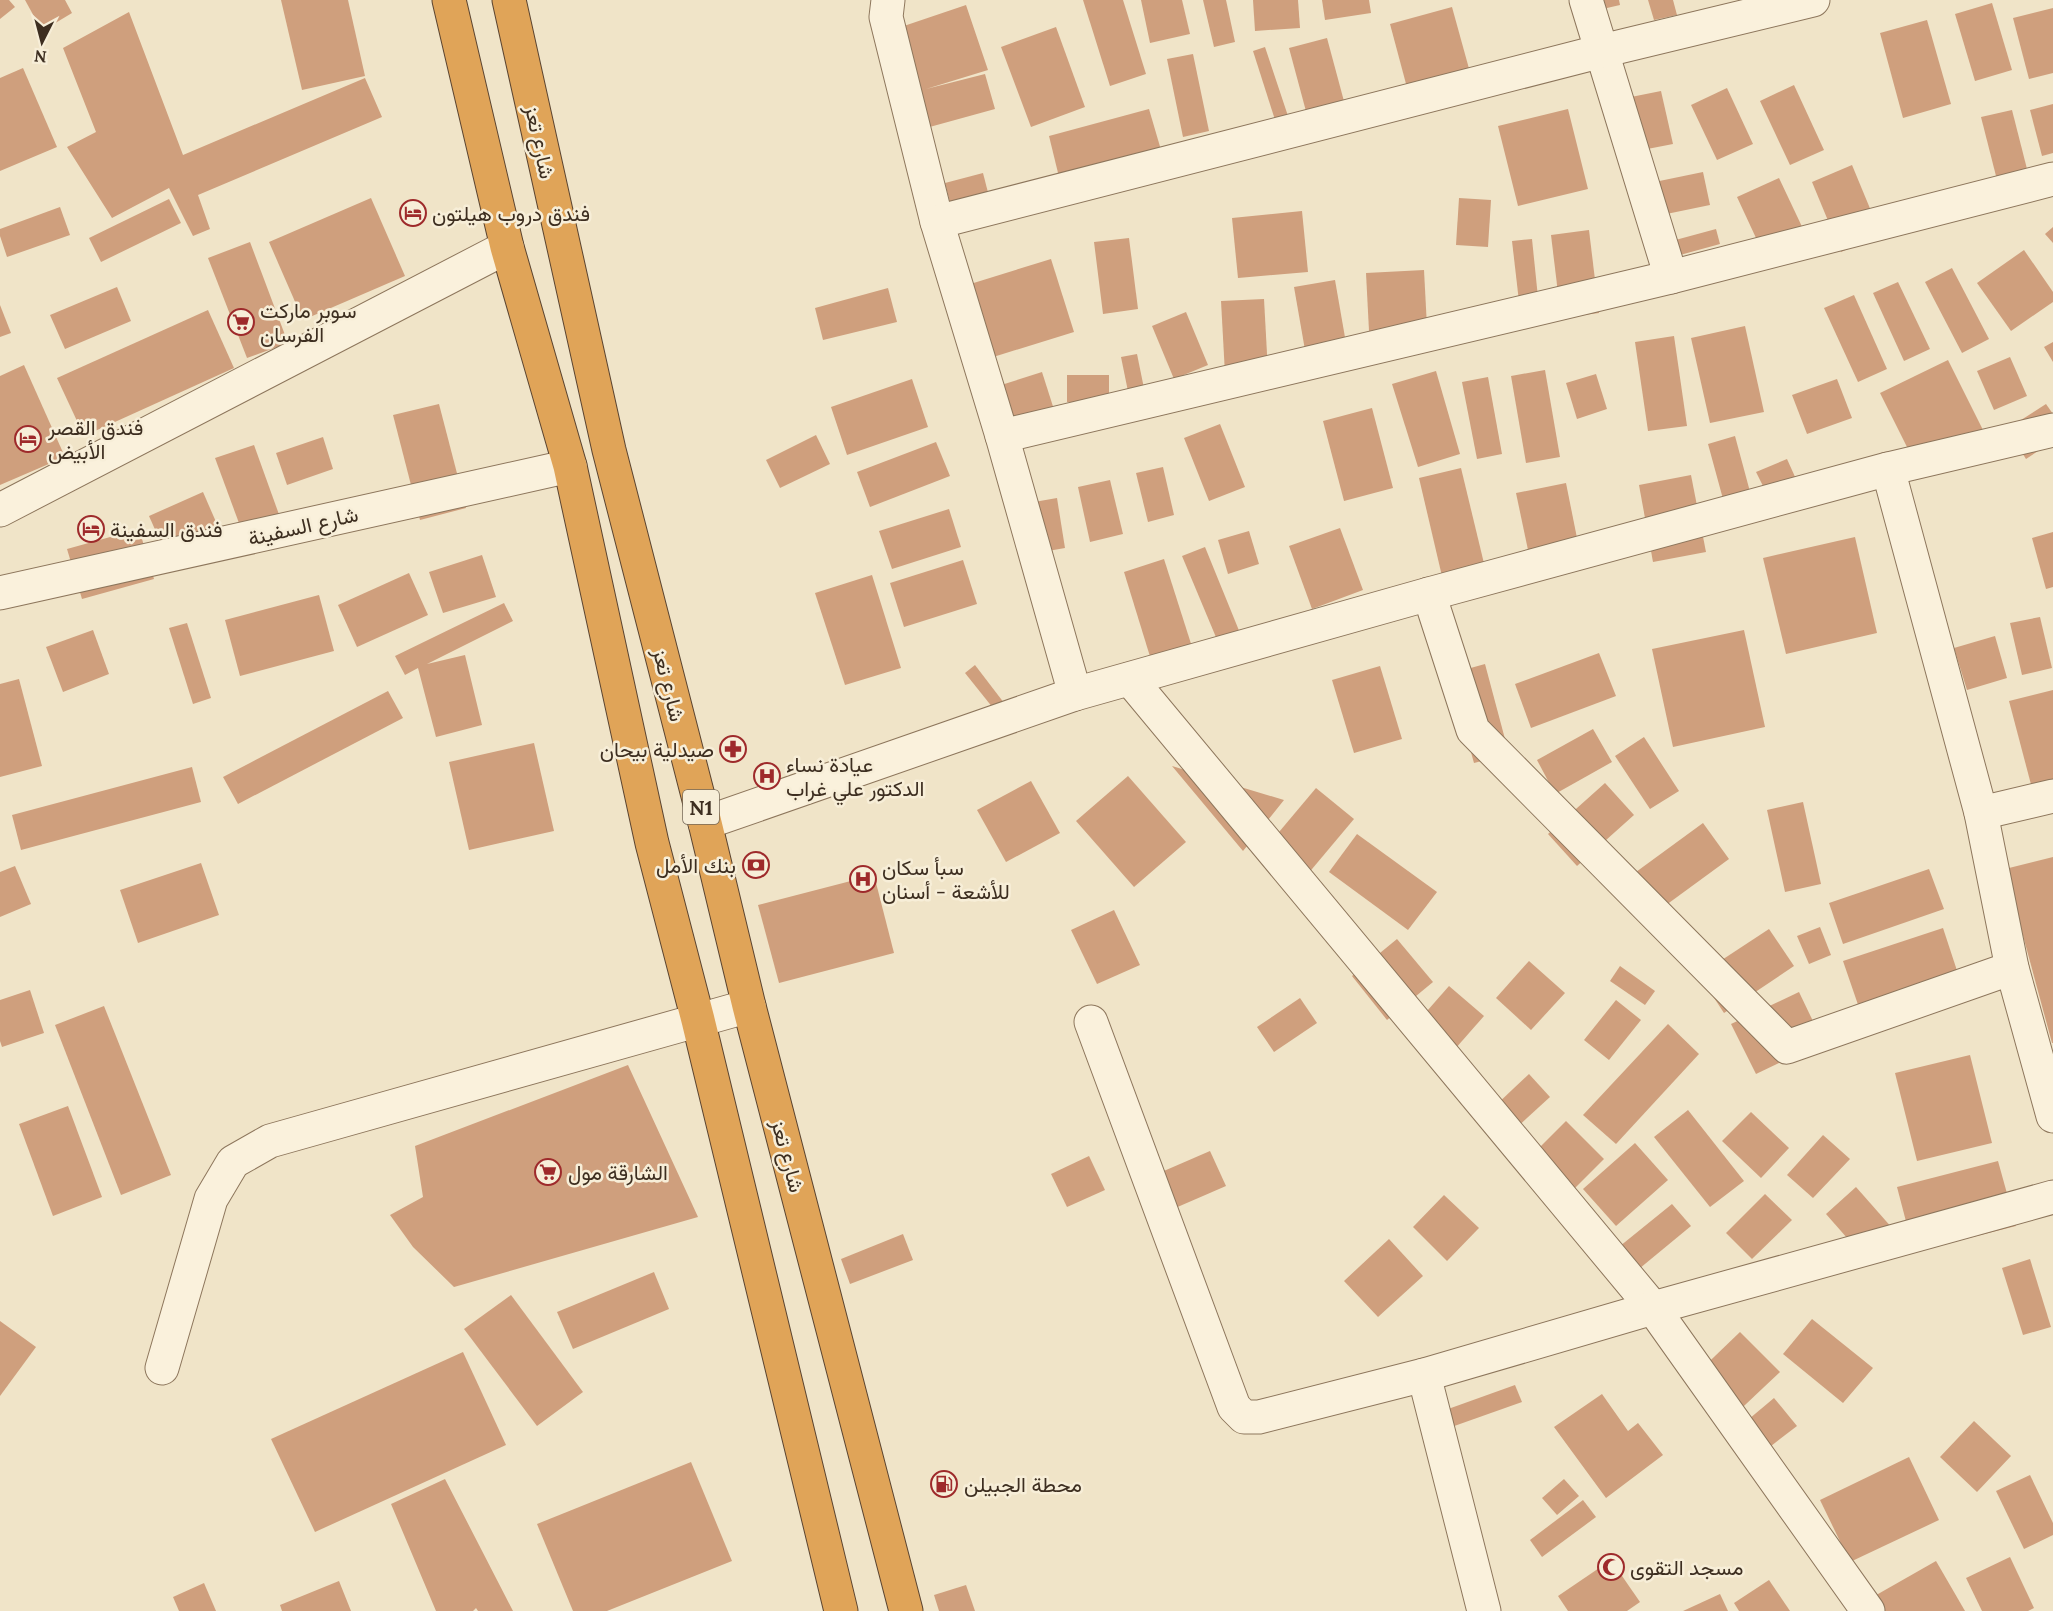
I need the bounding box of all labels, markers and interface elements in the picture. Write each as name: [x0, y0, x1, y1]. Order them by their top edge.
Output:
north arrow: [12, 12, 72, 72]
text: N: [33, 46, 48, 68]
street label: شارع تعز: [518, 102, 561, 181]
hotel icon: فندق دروب هيلتون: [398, 198, 428, 228]
place label: فندق دروب هيلتون: [432, 200, 590, 227]
place label: سوبر ماركت الفرسان: [260, 297, 357, 348]
supermarket icon: سوبر ماركت الفرسان: [226, 307, 256, 337]
place label: فندق القصر الأبيض: [47, 414, 143, 465]
hotel icon: فندق القصر الأبيض: [13, 424, 43, 454]
street label: شارع السفينة: [245, 500, 361, 553]
hotel icon: فندق السفينة: [76, 514, 106, 544]
place label: فندق السفينة: [110, 516, 223, 543]
street label: شارع تعز: [646, 645, 691, 725]
pharmacy icon: صيدلية بيحان: [718, 734, 748, 764]
place label: صيدلية بيحان: [600, 736, 714, 763]
place label: عيادة نساء الدكتور علي غراب: [786, 751, 924, 806]
hospital icon: عيادة نساء الدكتور علي غراب: [752, 761, 782, 791]
road number: N1: [683, 790, 719, 824]
bank icon: بنك الأمل: [741, 850, 771, 880]
place label: بنك الأمل: [656, 852, 736, 879]
place label: سبأ سكان للأشعة - أسنان: [882, 854, 1010, 905]
hospital icon: سبأ سكان للأشعة - أسنان: [848, 864, 878, 894]
street label: شارع تعز: [764, 1116, 811, 1196]
supermarket icon: الشارقة مول: [533, 1157, 563, 1187]
place label: الشارقة مول: [568, 1159, 668, 1186]
fuel station icon: محطة الجبيلن: [929, 1469, 959, 1499]
place label: محطة الجبيلن: [964, 1471, 1082, 1498]
mosque icon: مسجد التقوى: [1596, 1552, 1626, 1582]
place label: مسجد التقوى: [1630, 1554, 1744, 1581]

